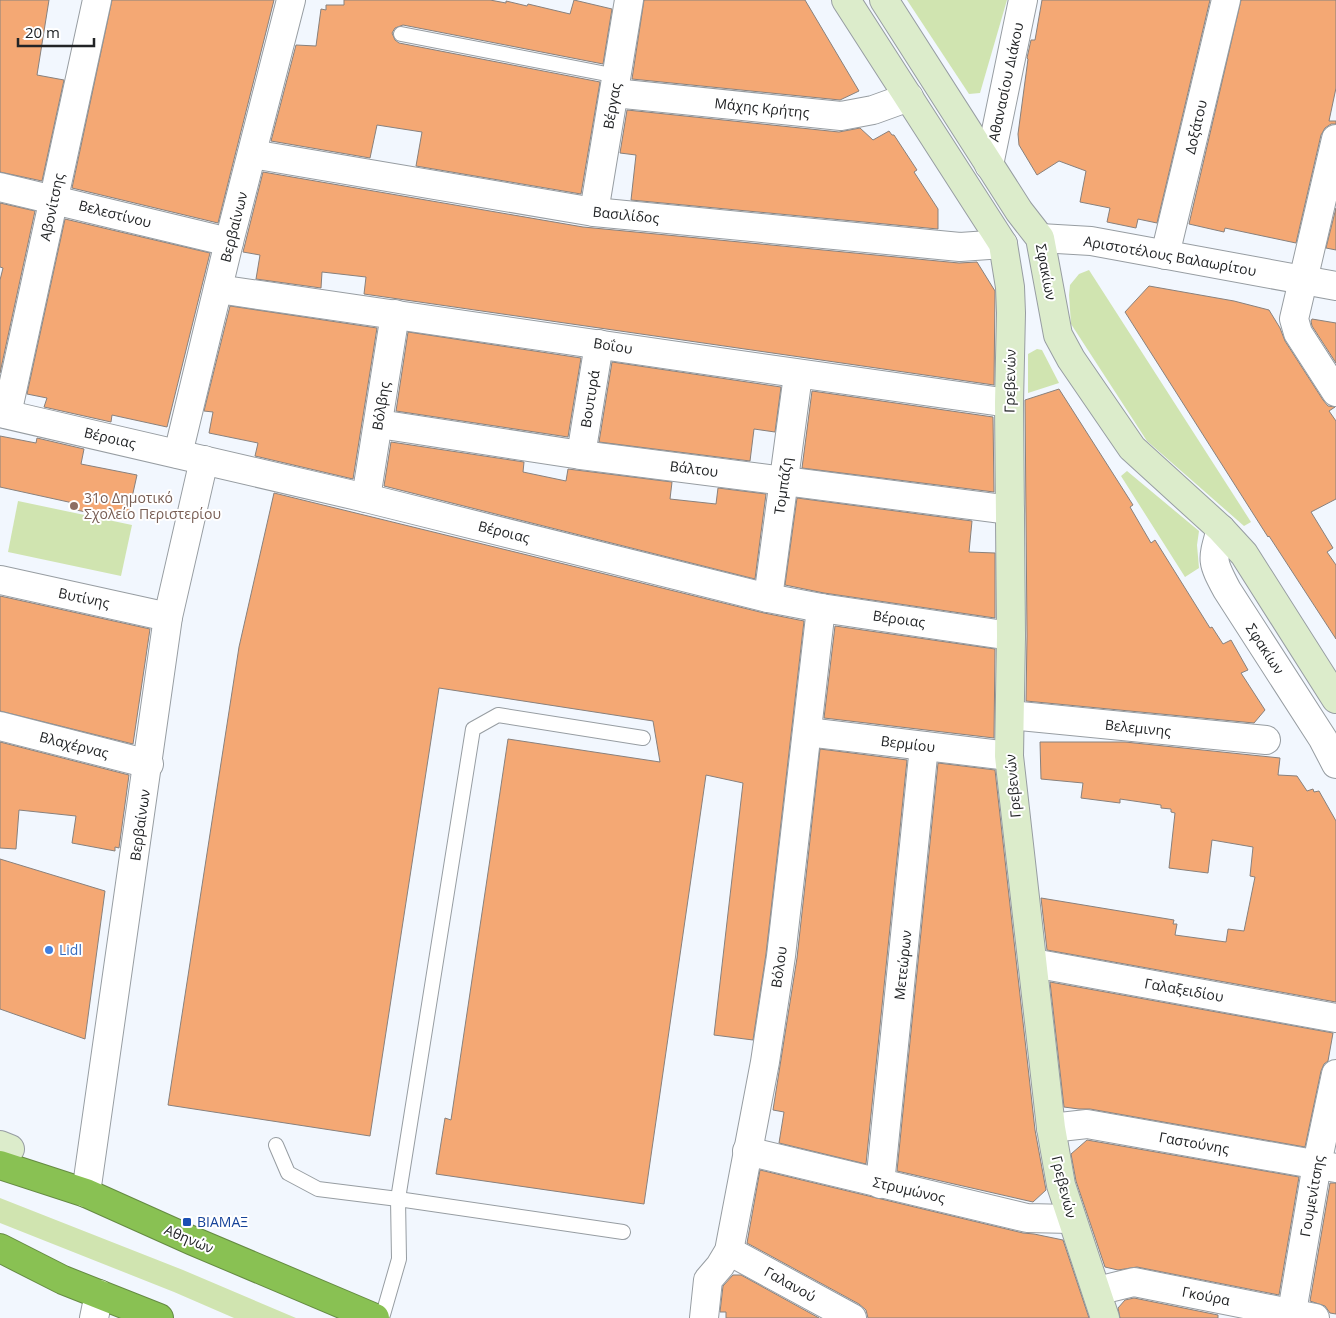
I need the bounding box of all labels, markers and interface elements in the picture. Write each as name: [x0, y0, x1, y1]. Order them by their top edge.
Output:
scale bar: [18, 15, 94, 47]
street label: Αθανασίου Διάκου: [984, 21, 1027, 143]
text: 20 m: [25, 22, 60, 42]
street label: Βέργας: [598, 81, 625, 131]
street label: Μάχης Κρήτης: [714, 93, 811, 122]
street label: Δοξάτου: [1180, 98, 1211, 156]
street label: Αβονίτσης: [35, 171, 68, 243]
street label: Βερβαίνων: [216, 190, 251, 264]
street label: Βελεστίνου: [77, 195, 154, 232]
street label: Βασιλίδος: [592, 202, 660, 227]
street label: Αριστοτέλους Βαλαωρίτου: [1082, 231, 1258, 280]
street label: Σφακίων: [1032, 242, 1061, 302]
street label: Βοΐου: [592, 333, 634, 358]
street label: Γρεβενών: [999, 349, 1020, 413]
street label: Βουτυρά: [576, 368, 604, 429]
street label: Βόλβης: [367, 380, 394, 432]
street label: Βέροιας: [82, 422, 138, 453]
street label: Βάλτου: [669, 456, 719, 481]
street label: Τομπάζη: [769, 456, 796, 516]
place label: 31ο Δημοτικό Σχολείο Περιστερίου: [84, 488, 221, 523]
marker: 31ο Δημοτικό Σχολείο Περιστερίου: [68, 500, 80, 512]
street label: Βέροιας: [476, 516, 532, 547]
street label: Βυτίνης: [57, 583, 112, 612]
street label: Βέροιας: [872, 605, 927, 632]
street label: Σφακίων: [1242, 620, 1289, 678]
street label: Βελεμινης: [1104, 715, 1172, 740]
street label: Βλαχέρνας: [38, 727, 111, 762]
street label: Βερμίου: [880, 731, 936, 756]
street label: Γρεβενών: [1000, 753, 1025, 819]
street label: Βερβαίνων: [125, 788, 154, 862]
street label: Μετεώρων: [889, 929, 916, 1001]
place label: Lidl: [59, 940, 82, 959]
marker: Lidl: [43, 944, 55, 956]
street label: Βόλου: [766, 945, 791, 989]
street label: Γαλαξειδίου: [1143, 973, 1225, 1006]
street label: Γαστούνης: [1158, 1127, 1231, 1158]
street label: Γουμενίτσης: [1295, 1153, 1328, 1238]
street label: Γρεβενών: [1048, 1154, 1081, 1220]
street label: Στρυμώνος: [871, 1172, 947, 1207]
place label: ΒΙΑΜΑΞ: [197, 1212, 248, 1231]
marker: ΒΙΑΜΑΞ: [181, 1216, 193, 1228]
street label: Αθηνών: [162, 1220, 217, 1257]
street label: Γαλανού: [761, 1262, 820, 1306]
street label: Γκούρα: [1180, 1282, 1232, 1310]

